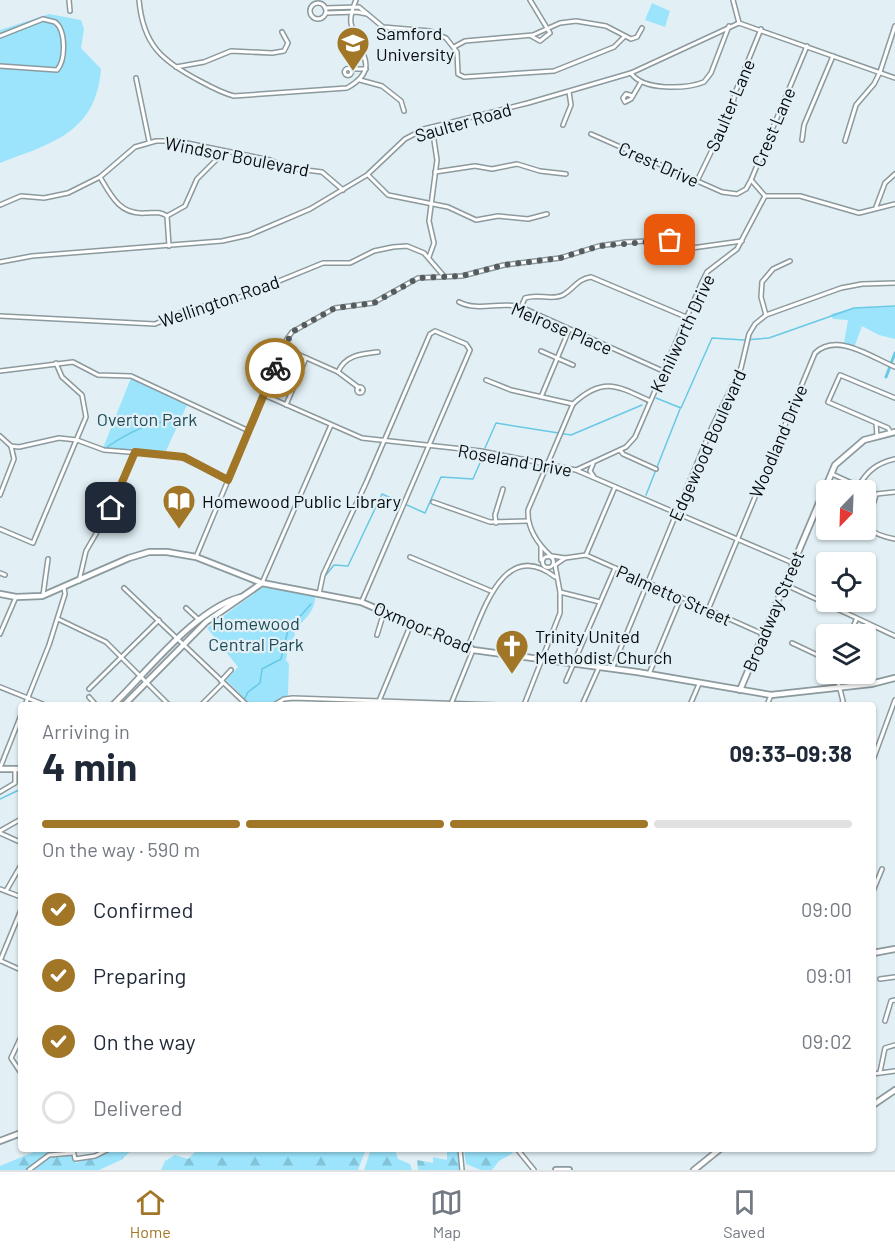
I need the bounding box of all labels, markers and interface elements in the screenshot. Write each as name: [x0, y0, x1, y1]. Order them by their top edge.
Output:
place label: Samford University: [376, 22, 454, 65]
school or university icon: Samford University: [335, 25, 371, 72]
street label: Saulter Lane: [701, 56, 759, 154]
street label: Crest Lane: [746, 84, 800, 170]
street label: Saulter Road: [412, 98, 514, 146]
street label: Windsor Boulevard: [163, 131, 311, 181]
street label: Crest Drive: [615, 137, 703, 191]
pin: [644, 214, 695, 265]
icon: bag: [653, 223, 686, 256]
street label: Wellington Road: [156, 270, 282, 332]
street label: Kenilworth Drive: [645, 270, 719, 396]
street label: Melrose Place: [508, 297, 616, 359]
courier: [245, 338, 305, 398]
icon: bike: [259, 352, 292, 385]
street label: Edgewood Boulevard: [664, 366, 750, 524]
street label: Woodland Drive: [744, 381, 812, 501]
park label: Overton Park: [97, 408, 197, 430]
street label: Roseland Drive: [456, 439, 574, 481]
north arrow: [816, 480, 876, 540]
map controls: [816, 480, 876, 684]
pin: [85, 482, 136, 533]
library icon: Homewood Public Library: [161, 483, 197, 530]
place label: Homewood Public Library: [202, 490, 401, 512]
icon: home: [94, 491, 127, 524]
street label: Broadway Street: [738, 547, 808, 675]
button: locate: [816, 552, 876, 612]
street label: Palmetto Street: [613, 560, 735, 630]
street label: Oxmoor Road: [371, 597, 475, 657]
park label: Homewood Central Park: [208, 612, 304, 655]
button: layers: [816, 624, 876, 684]
place label: Trinity United Methodist Church: [535, 625, 672, 668]
church icon: Trinity United Methodist Church: [494, 628, 530, 675]
text: Arriving in: [42, 719, 130, 743]
text: 09:33–09:38: [730, 740, 852, 766]
text: 4 min: [42, 742, 137, 789]
text: On the way · 590 m: [42, 837, 200, 861]
icon: check: [42, 893, 75, 926]
text: Confirmed: [93, 896, 193, 922]
text: 09:00: [801, 897, 852, 921]
icon: check: [42, 959, 75, 992]
text: Preparing: [93, 962, 186, 988]
text: 09:01: [806, 963, 852, 987]
icon: check: [42, 1025, 75, 1058]
text: On the way: [93, 1028, 196, 1054]
text: 09:02: [801, 1029, 852, 1053]
text: Delivered: [93, 1094, 182, 1120]
tab: Home: [130, 1186, 171, 1241]
tab: Map: [430, 1186, 463, 1241]
tab: Saved: [723, 1186, 765, 1241]

